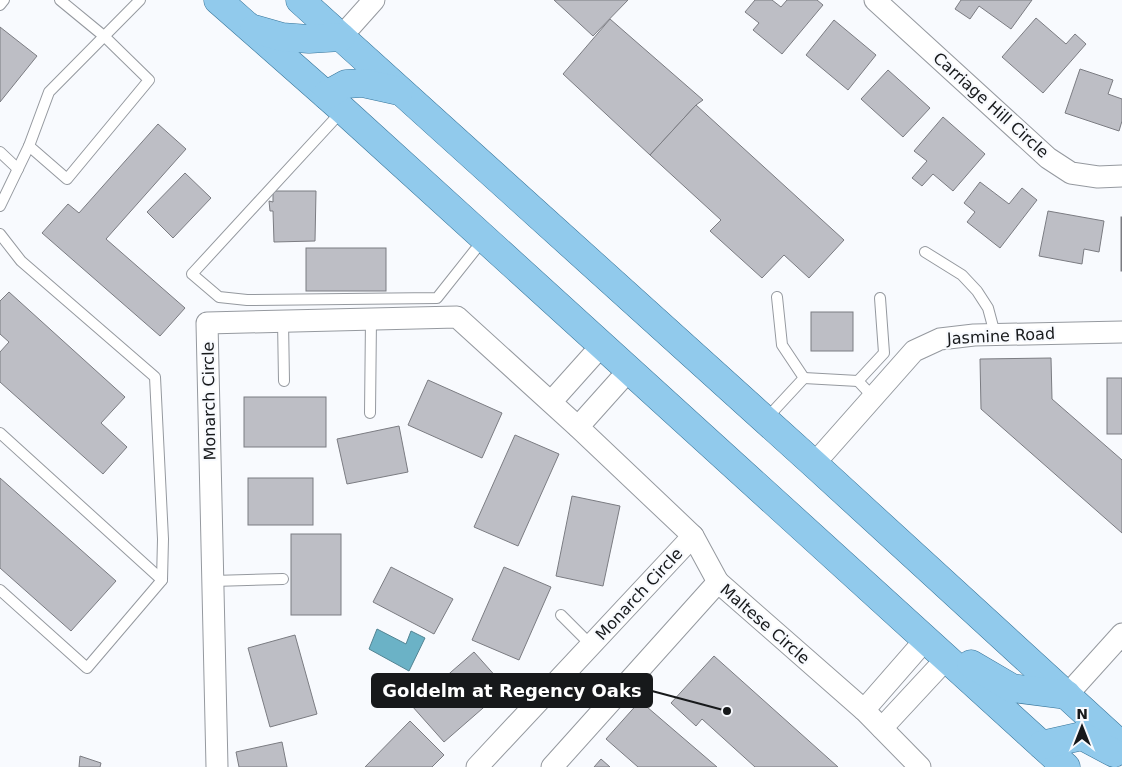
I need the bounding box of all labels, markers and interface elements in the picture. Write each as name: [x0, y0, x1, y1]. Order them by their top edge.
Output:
street label: Carriage Hill Circle: [929, 48, 1053, 162]
street label: Jasmine Road: [946, 324, 1055, 348]
street label: Monarch Circle: [198, 341, 220, 461]
street label: Monarch Circle: [592, 544, 686, 644]
street label: Maltese Circle: [716, 580, 814, 668]
callout: Goldelm at Regency Oaks: [372, 674, 652, 707]
text: Goldelm at Regency Oaks: [382, 680, 642, 701]
north arrow: [1057, 702, 1107, 752]
text: N: [1076, 706, 1088, 722]

